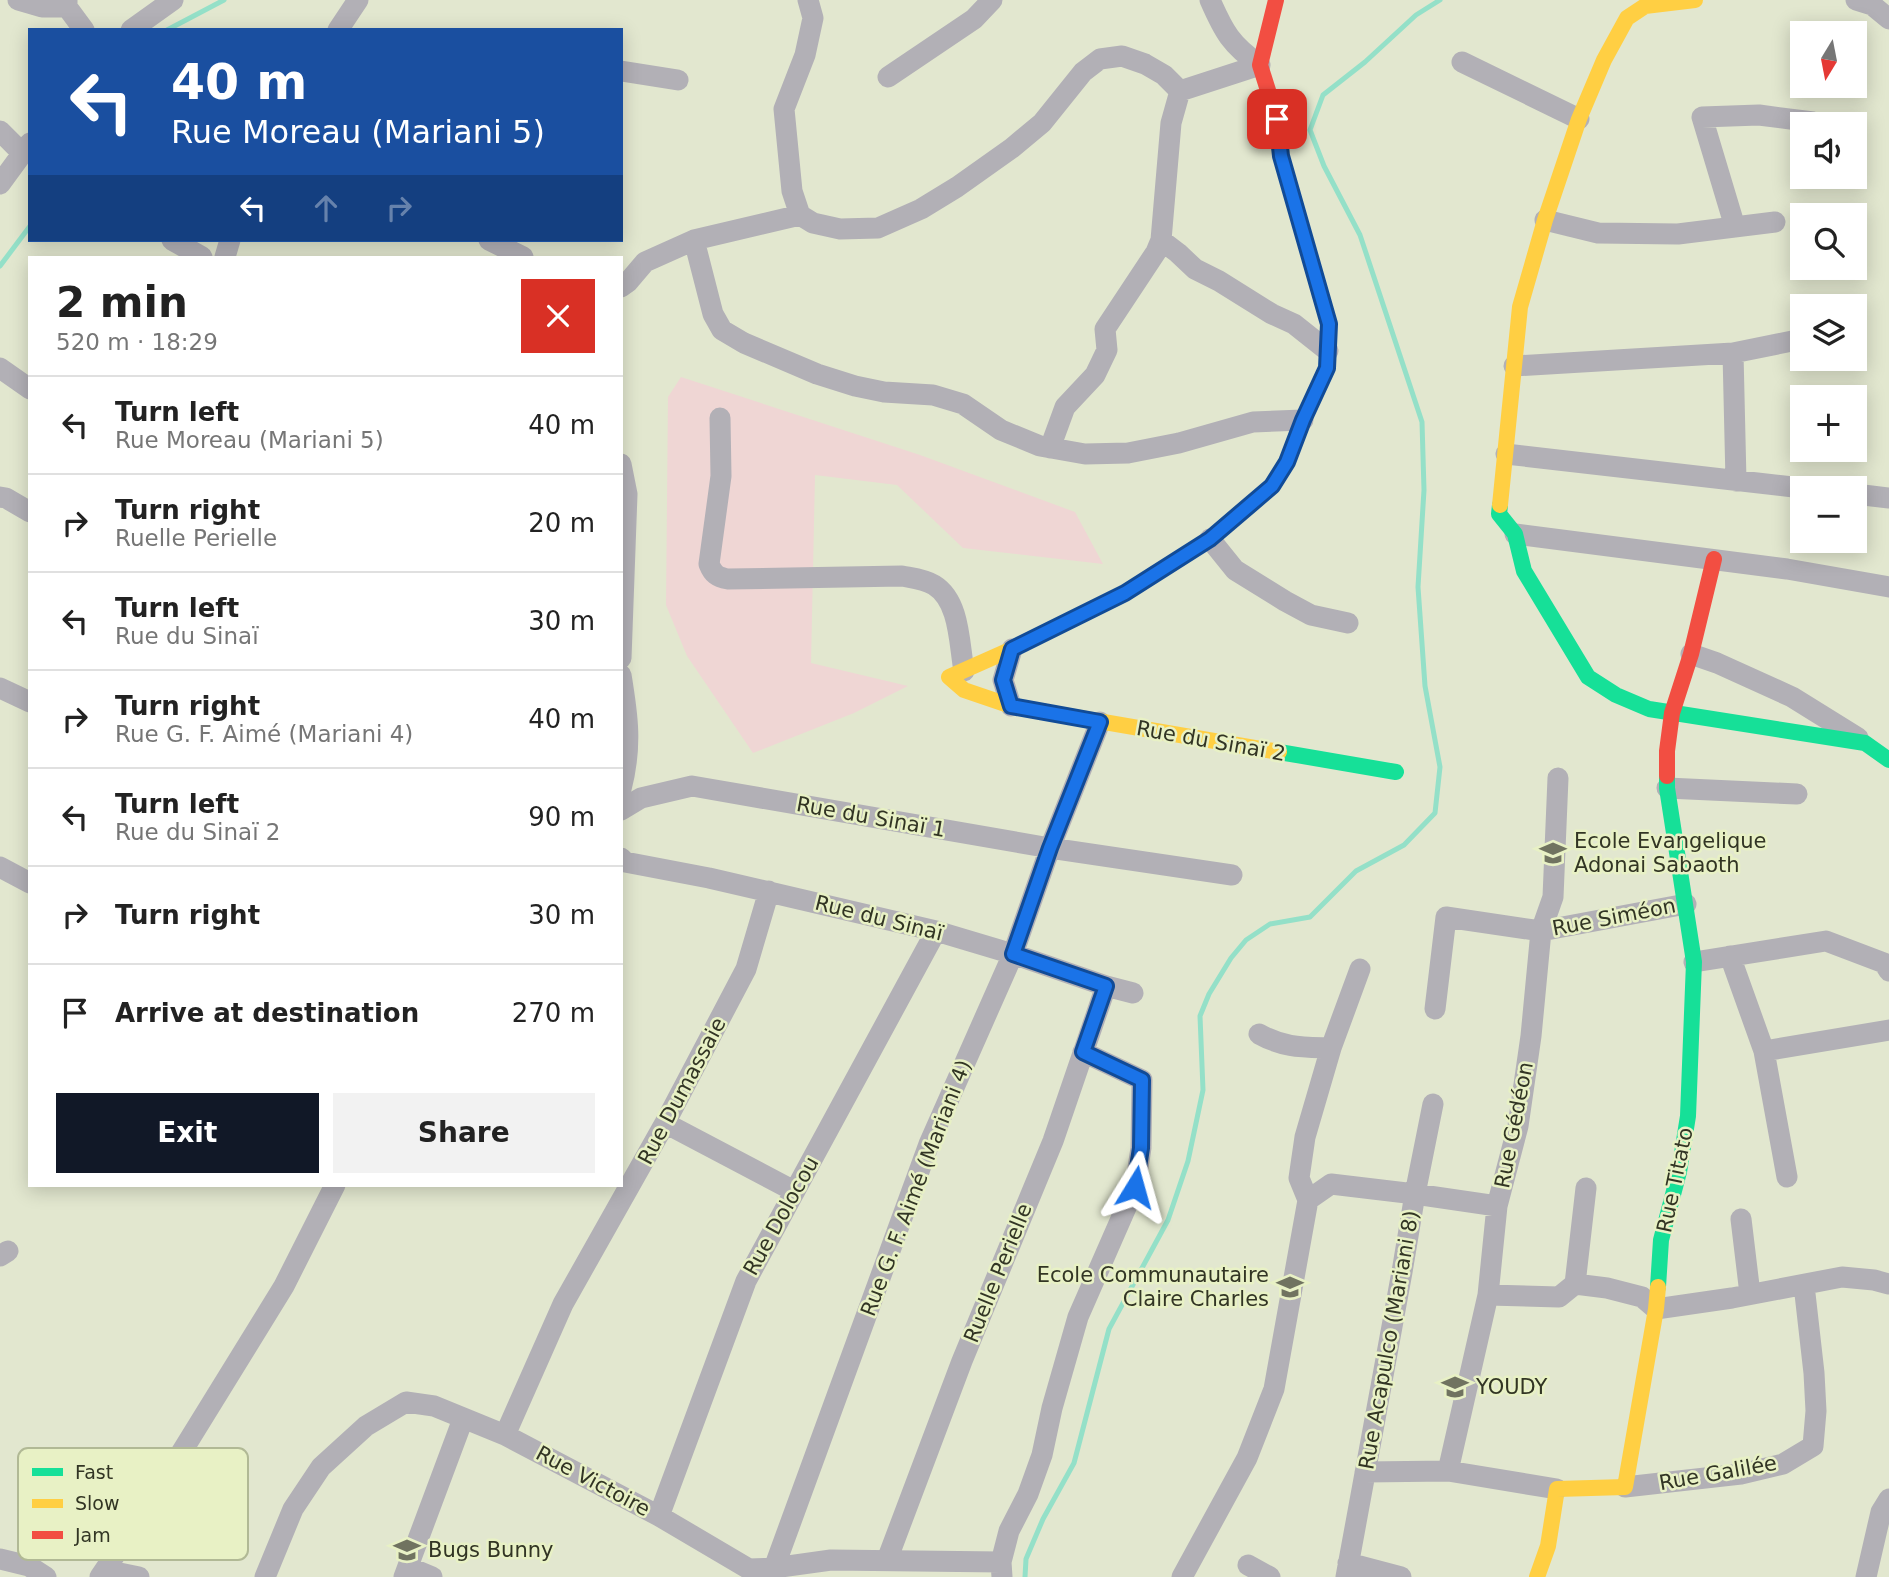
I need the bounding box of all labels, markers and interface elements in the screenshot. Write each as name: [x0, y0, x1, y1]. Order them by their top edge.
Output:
north arrow: [1790, 21, 1867, 98]
map controls: [1790, 21, 1867, 553]
text: 40 m: [171, 54, 307, 111]
icon: left: [56, 56, 147, 147]
pin: [1247, 89, 1307, 149]
icon: arrive: [1258, 100, 1296, 138]
button: sound: [1790, 112, 1867, 189]
text: Rue Moreau (Mariani 5): [171, 113, 545, 151]
icon: left: [234, 189, 272, 227]
icon: ahead: [307, 189, 345, 227]
icon: right: [380, 189, 418, 227]
button: search: [1790, 203, 1867, 280]
text: 2 min: [56, 278, 188, 327]
button: close: [521, 279, 595, 353]
button: layers: [1790, 294, 1867, 371]
text: 520 m · 18:29: [56, 329, 218, 355]
button: +: [1790, 385, 1867, 462]
text: Turn left: [115, 397, 239, 427]
icon: left: [56, 406, 94, 444]
text: 40 m: [528, 410, 595, 440]
text: Rue Moreau (Mariani 5): [115, 427, 384, 453]
button: −: [1790, 476, 1867, 553]
text: Turn right: [115, 495, 260, 525]
icon: right: [56, 504, 94, 542]
text: 20 m: [528, 508, 595, 538]
text: Ruelle Perielle: [115, 525, 277, 551]
text: Turn left: [115, 593, 239, 623]
icon: left: [56, 602, 94, 640]
text: 30 m: [528, 606, 595, 636]
text: Rue du Sinaï: [115, 623, 259, 649]
text: Turn right: [115, 691, 260, 721]
icon: right: [56, 700, 94, 738]
text: 40 m: [528, 704, 595, 734]
street label: Rue du Sinaï 2: [1135, 716, 1287, 766]
text: Rue G. F. Aimé (Mariani 4): [115, 721, 413, 747]
text: Turn left: [115, 789, 239, 819]
street label: Rue du Sinaï 1: [795, 792, 947, 842]
icon: left: [56, 798, 94, 836]
text: 90 m: [528, 802, 595, 832]
text: Rue du Sinaï 2: [115, 819, 280, 845]
place label: Ecole Evangelique Adonai Sabaoth: [1574, 829, 1766, 877]
school or university icon: Ecole Evangelique Adonai Sabaoth: [1538, 838, 1568, 868]
street label: Rue du Sinaï: [813, 891, 946, 946]
street label: Rue Siméon: [1550, 893, 1678, 941]
icon: right: [56, 896, 94, 934]
text: Turn right: [115, 900, 260, 930]
text: 30 m: [528, 900, 595, 930]
icon: arrive: [56, 994, 94, 1032]
text: Arrive at destination: [115, 998, 419, 1028]
text: 270 m: [512, 998, 595, 1028]
street label: Rue Dumassaie: [633, 1013, 731, 1169]
street label: Rue G. F. Aimé (Mariani 4): [856, 1057, 976, 1319]
street label: Rue Gédéon: [1490, 1060, 1538, 1190]
button: Exit: [56, 1093, 319, 1173]
button: Share: [333, 1093, 595, 1173]
street label: Rue Titato: [1652, 1125, 1698, 1235]
position arrow: [1098, 1150, 1172, 1224]
street label: Rue Dolocou: [739, 1152, 823, 1280]
street label: Ruelle Perielle: [959, 1200, 1037, 1346]
street label: Rue Acapulco (Mariani 8): [1354, 1209, 1424, 1471]
place label: Ecole Communautaire Claire Charles: [1037, 1263, 1269, 1311]
school or university icon: Ecole Communautaire Claire Charles: [1275, 1272, 1305, 1302]
school or university icon: YOUDY: [1440, 1372, 1470, 1402]
place label: YOUDY: [1475, 1375, 1548, 1399]
street label: Rue Victoire: [532, 1441, 654, 1521]
legend: [18, 1448, 248, 1560]
street label: Rue Galilée: [1657, 1451, 1779, 1495]
text: Fast: [75, 1461, 113, 1483]
text: Slow: [75, 1492, 120, 1514]
text: Jam: [74, 1524, 111, 1546]
school or university icon: Bugs Bunny: [392, 1535, 422, 1565]
place label: Bugs Bunny: [428, 1538, 553, 1562]

